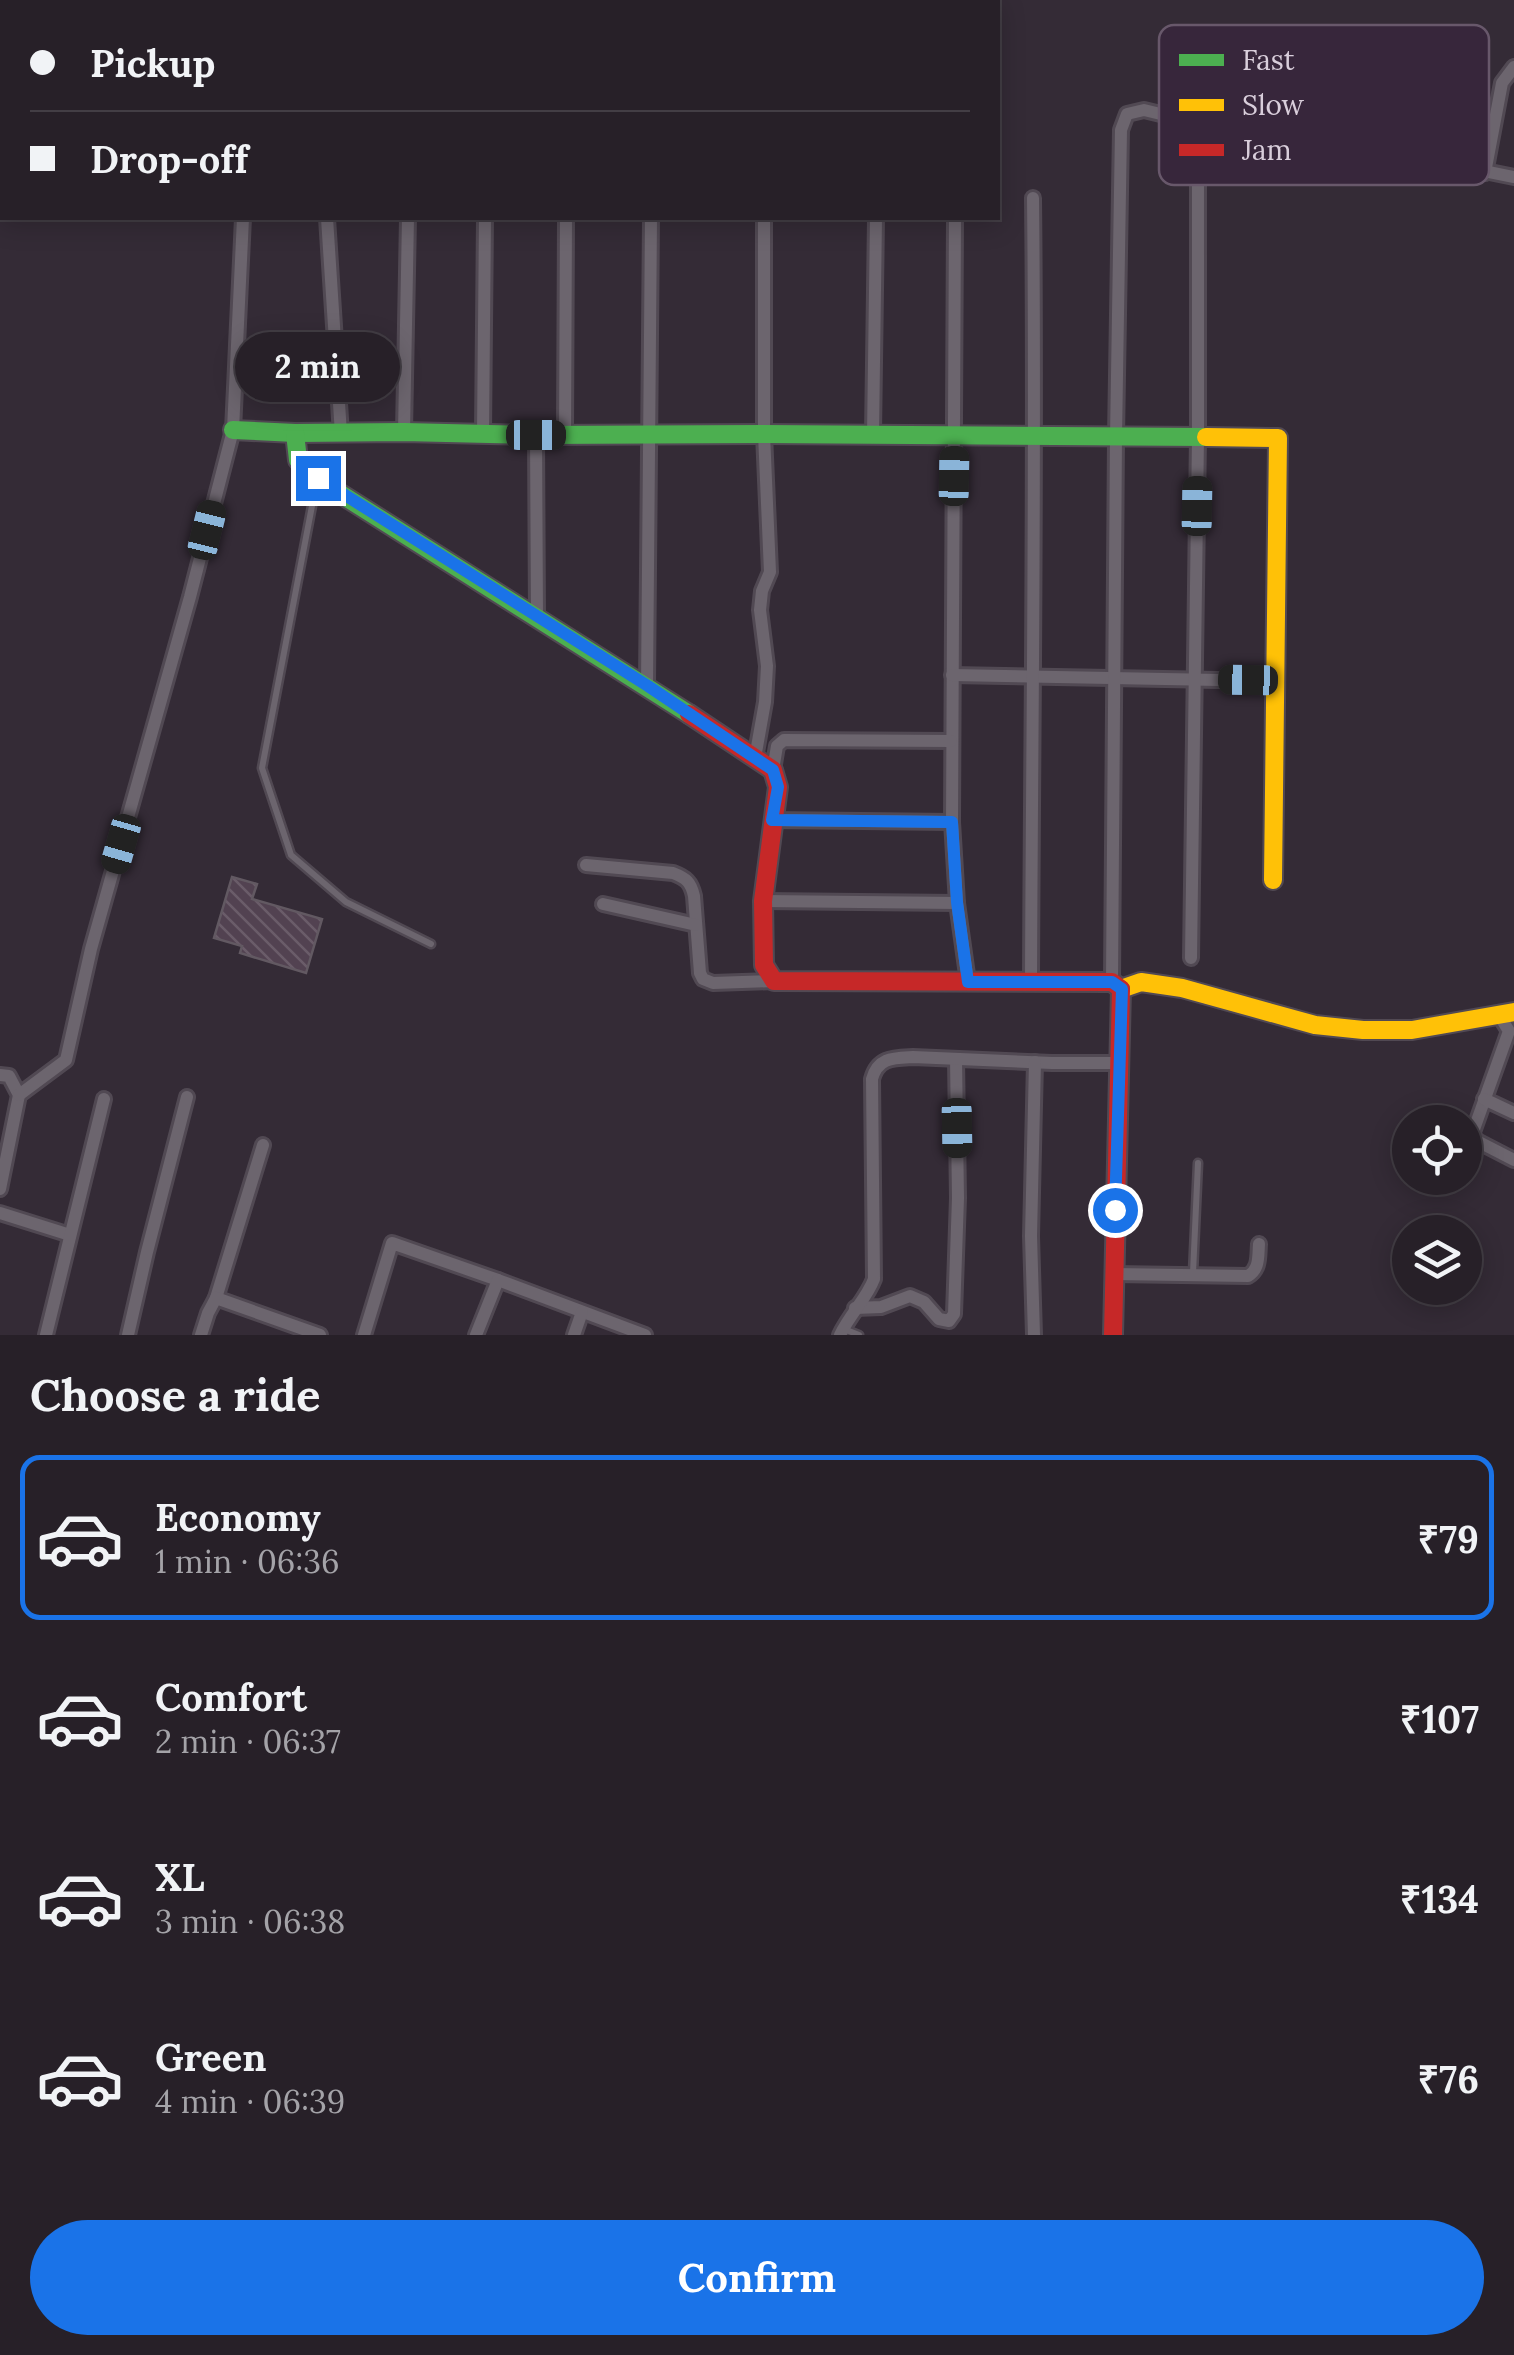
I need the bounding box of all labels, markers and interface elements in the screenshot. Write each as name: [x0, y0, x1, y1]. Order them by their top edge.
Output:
legend: [1159, 25, 1489, 185]
text: Pickup: [90, 39, 215, 87]
text: Fast: [1242, 42, 1295, 78]
text: Slow: [1242, 87, 1305, 123]
text: Jam: [1241, 132, 1292, 168]
text: Drop-off: [90, 135, 248, 183]
callout: 2 min: [236, 333, 400, 403]
text: 2 min: [275, 346, 360, 387]
car: [506, 420, 566, 450]
car: [938, 446, 970, 506]
route end: [296, 456, 341, 501]
car: [1181, 476, 1213, 536]
car: [185, 497, 229, 563]
car: [1218, 664, 1278, 696]
car: [98, 811, 144, 877]
car: [941, 1098, 973, 1158]
map controls: [1392, 1105, 1482, 1305]
button: locate: [1392, 1105, 1482, 1195]
route start: [1093, 1188, 1138, 1233]
button: layers: [1392, 1215, 1482, 1305]
text: Choose a ride: [30, 1366, 320, 1423]
icon: car: [35, 1493, 125, 1583]
text: Economy: [155, 1493, 321, 1541]
text: ₹79: [1418, 1515, 1479, 1563]
text: 1 min · 06:36: [155, 1541, 340, 1582]
icon: car: [35, 1673, 125, 1763]
text: Comfort: [155, 1673, 307, 1721]
text: ₹107: [1400, 1695, 1479, 1743]
text: 2 min · 06:37: [155, 1721, 341, 1762]
icon: car: [35, 1853, 125, 1943]
text: XL: [155, 1853, 205, 1901]
text: ₹134: [1400, 1875, 1479, 1923]
text: 3 min · 06:38: [155, 1901, 345, 1942]
icon: car: [35, 2033, 125, 2123]
text: Green: [155, 2033, 267, 2081]
text: ₹76: [1418, 2055, 1479, 2103]
text: 4 min · 06:39: [155, 2081, 345, 2122]
button: Confirm: [30, 2220, 1484, 2335]

